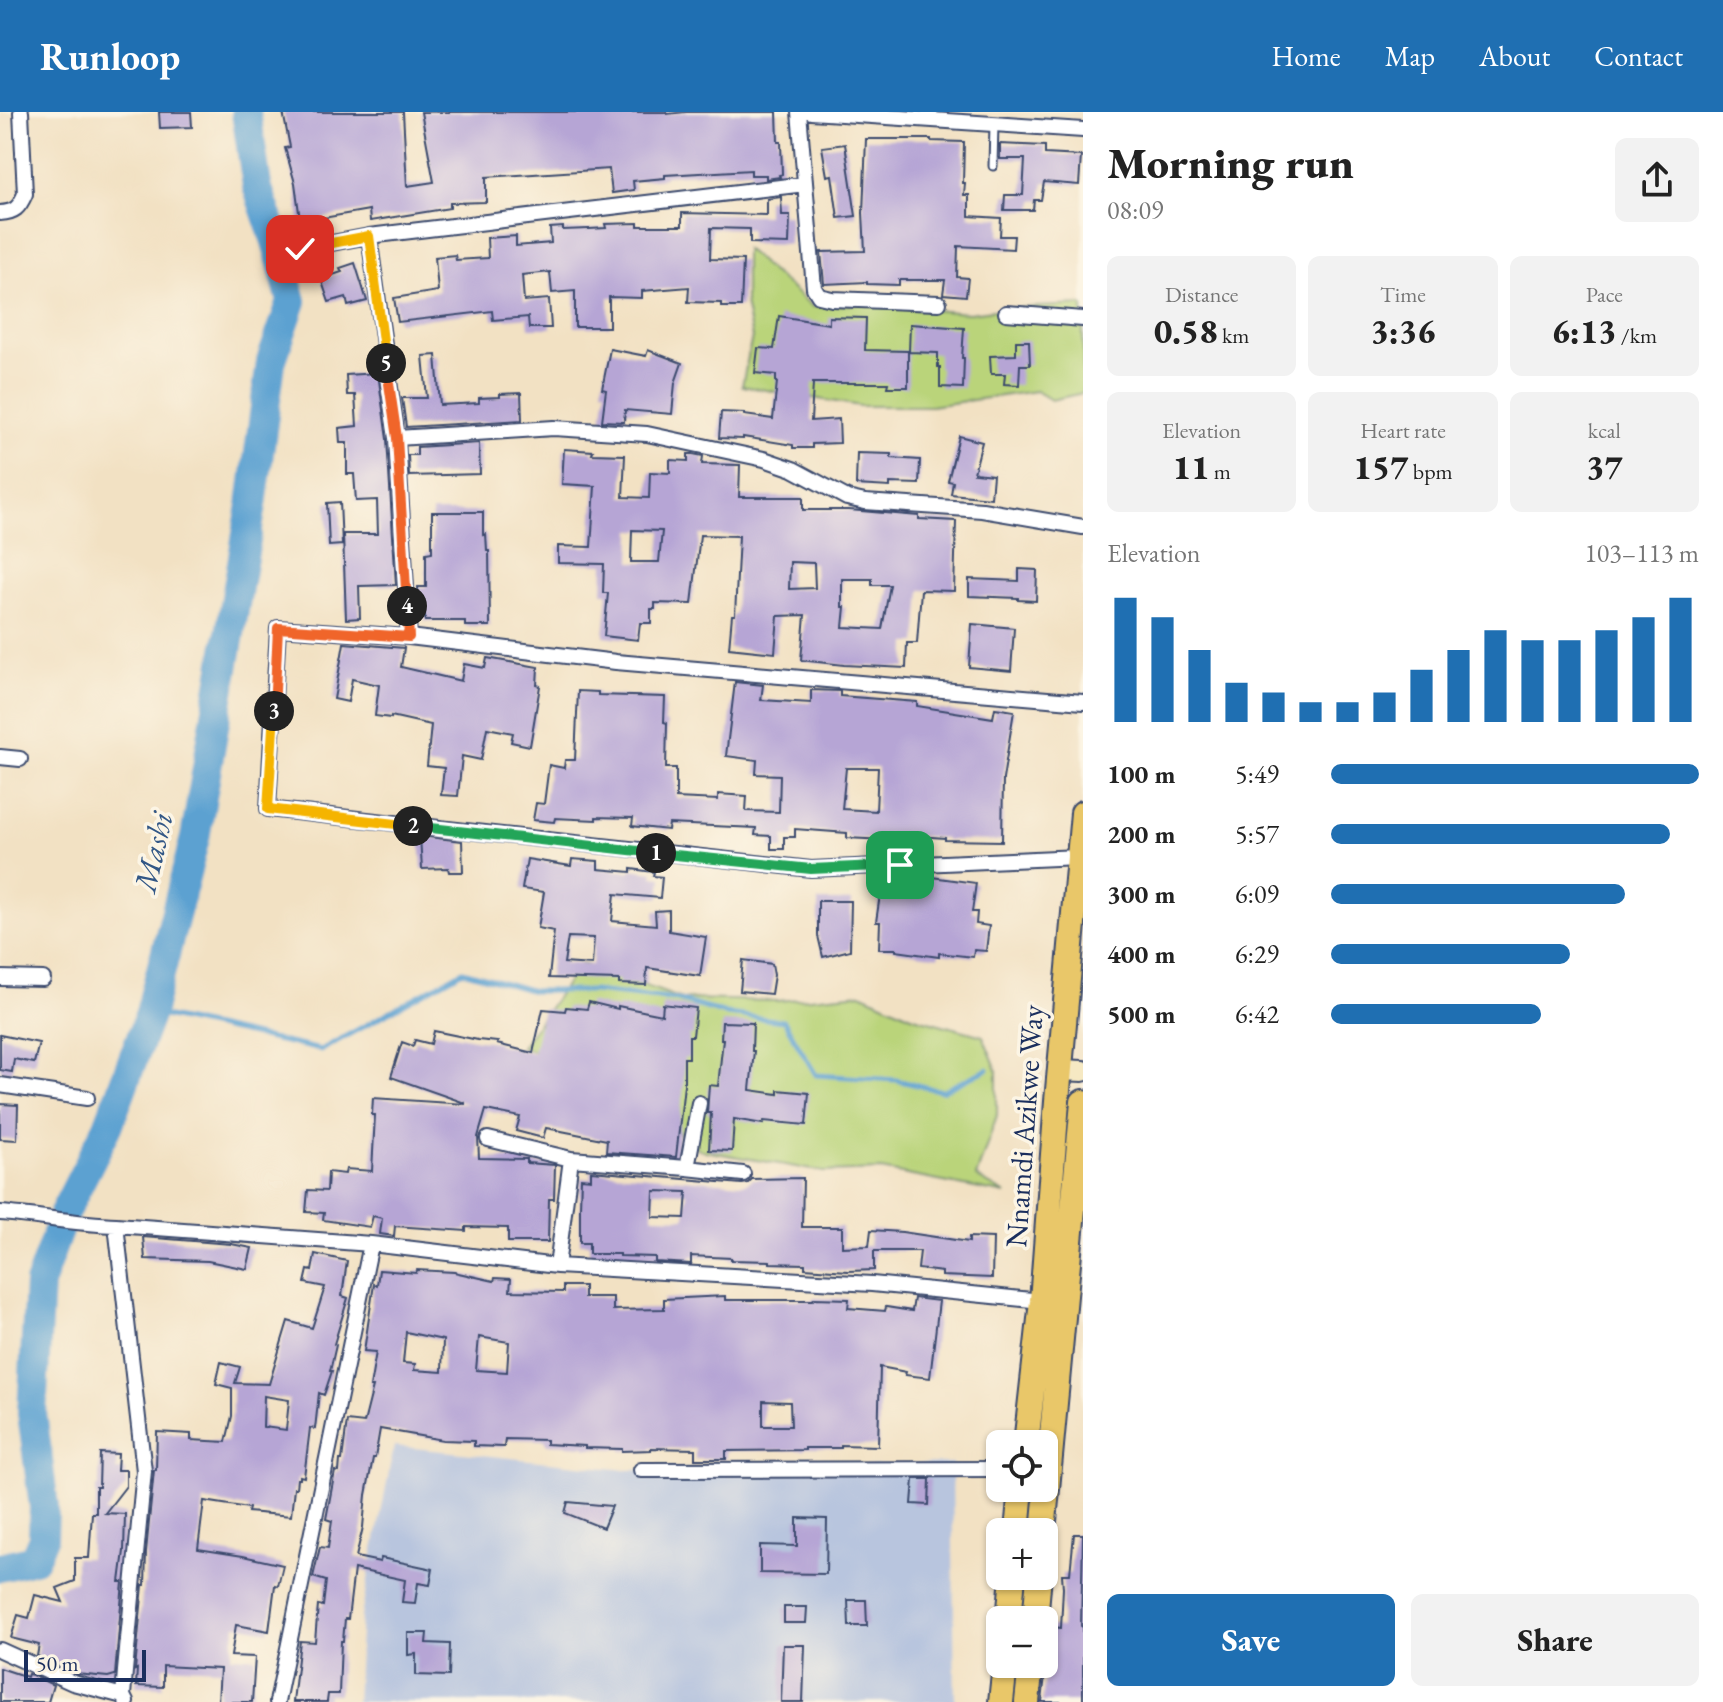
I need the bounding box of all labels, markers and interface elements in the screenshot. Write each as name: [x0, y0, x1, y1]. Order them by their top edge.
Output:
text: Runloop: [40, 32, 180, 81]
text: Home: [1271, 38, 1341, 74]
text: Map: [1385, 38, 1435, 74]
text: About: [1479, 38, 1550, 74]
text: Contact: [1594, 38, 1683, 74]
text: Morning run: [1107, 134, 1354, 191]
button: share: [1615, 138, 1699, 222]
text: 08:09: [1107, 193, 1163, 227]
pin: [266, 215, 334, 283]
icon: check: [278, 227, 322, 271]
text: Distance: [1165, 280, 1238, 309]
text: Time: [1380, 280, 1426, 309]
text: Pace: [1586, 280, 1623, 309]
text: 0.58: [1154, 309, 1218, 353]
text: 3:36: [1371, 309, 1435, 353]
text: 6:13: [1552, 309, 1616, 353]
text: km: [1218, 321, 1249, 350]
text: /km: [1616, 321, 1657, 350]
pin: 5: [366, 343, 406, 383]
text: 5: [380, 348, 392, 377]
text: Elevation: [1162, 416, 1241, 445]
text: Heart rate: [1360, 416, 1446, 445]
text: kcal: [1588, 416, 1621, 445]
text: 11: [1173, 445, 1209, 489]
text: 157: [1353, 445, 1408, 489]
text: 37: [1586, 445, 1623, 489]
text: m: [1209, 457, 1231, 486]
text: bpm: [1408, 457, 1453, 486]
text: Elevation: [1107, 536, 1201, 570]
text: 103–113 m: [1584, 536, 1699, 570]
pin: 4: [387, 586, 427, 626]
text: 4: [401, 591, 413, 620]
pin: 3: [254, 691, 294, 731]
text: 3: [268, 696, 280, 725]
text: 100 m: [1107, 757, 1175, 791]
text: 5:49: [1235, 757, 1279, 791]
water label: Mashi: [123, 806, 183, 898]
pin: 2: [393, 806, 433, 846]
text: 2: [407, 811, 419, 840]
text: 200 m: [1107, 817, 1175, 851]
text: 5:57: [1235, 817, 1279, 851]
pin: [866, 831, 934, 899]
pin: 1: [636, 833, 676, 873]
text: 1: [650, 838, 662, 867]
icon: arrive: [878, 843, 922, 887]
text: 300 m: [1107, 877, 1175, 911]
text: 6:09: [1235, 877, 1279, 911]
text: 400 m: [1107, 937, 1175, 971]
text: 6:29: [1235, 937, 1279, 971]
text: 500 m: [1107, 997, 1175, 1031]
text: 6:42: [1235, 997, 1279, 1031]
street label: Nnamdi Azikwe Way: [996, 1003, 1052, 1249]
map controls: [986, 1430, 1058, 1678]
button: locate: [986, 1430, 1058, 1502]
button: +: [986, 1518, 1058, 1590]
button: Save: [1107, 1594, 1395, 1686]
button: Share: [1411, 1594, 1699, 1686]
button: −: [986, 1606, 1058, 1678]
scale bar: [24, 1646, 146, 1682]
text: 50 m: [36, 1649, 79, 1678]

